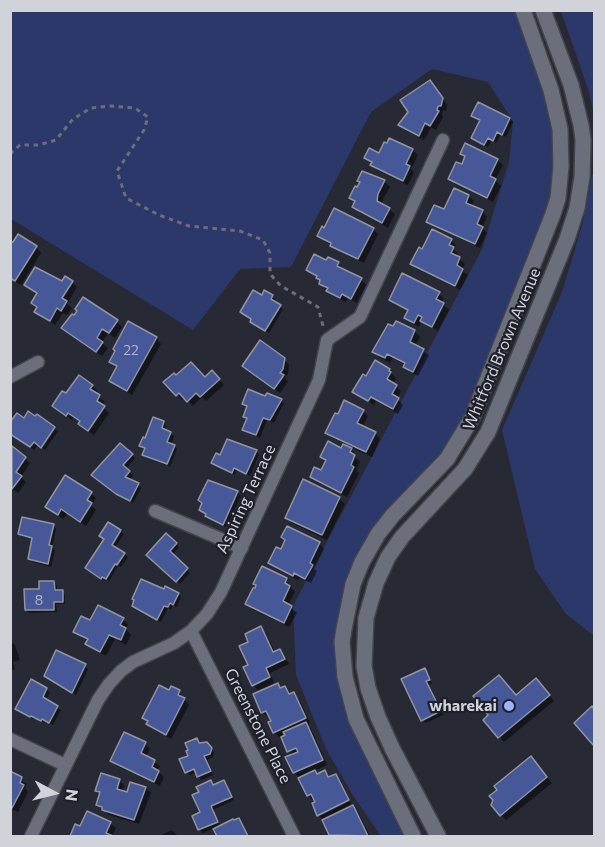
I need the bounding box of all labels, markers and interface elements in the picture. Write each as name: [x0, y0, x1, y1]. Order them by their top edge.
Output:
street label: Whitford Brown Avenue: [459, 265, 545, 433]
house number: 22: [123, 342, 139, 358]
street label: Aspiring Terrace: [212, 441, 280, 557]
house number: 8: [35, 592, 43, 608]
street label: Greenstone Place: [221, 665, 295, 787]
place label: wharekai: [429, 696, 497, 716]
marker: wharekai: [502, 699, 516, 713]
north arrow: [24, 763, 84, 823]
text: N: [62, 788, 83, 802]

